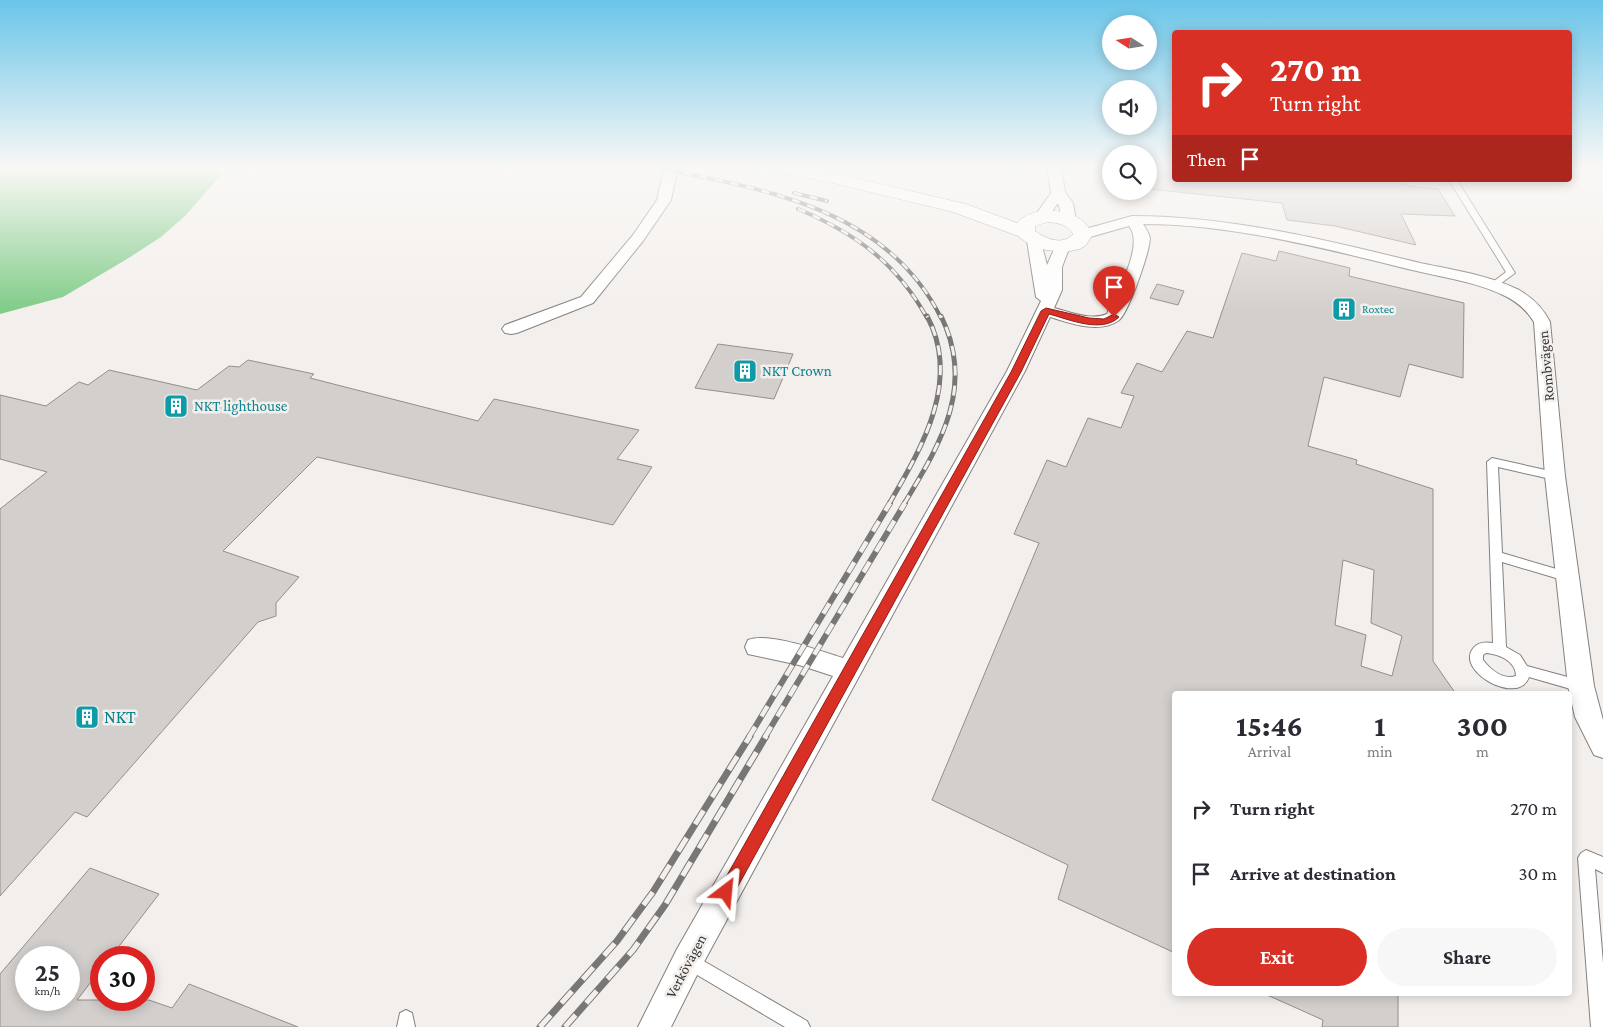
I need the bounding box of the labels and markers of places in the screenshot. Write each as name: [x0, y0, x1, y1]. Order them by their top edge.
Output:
pin: [1093, 266, 1135, 317]
building icon: Roxtec: [1331, 296, 1357, 322]
place label: Roxtec: [1362, 302, 1394, 316]
building icon: NKT Crown: [732, 358, 758, 384]
place label: NKT Crown: [762, 363, 832, 379]
building icon: NKT lighthouse: [163, 393, 189, 419]
place label: NKT lighthouse: [194, 398, 288, 415]
building icon: NKT: [74, 704, 100, 730]
place label: NKT: [104, 707, 136, 727]

